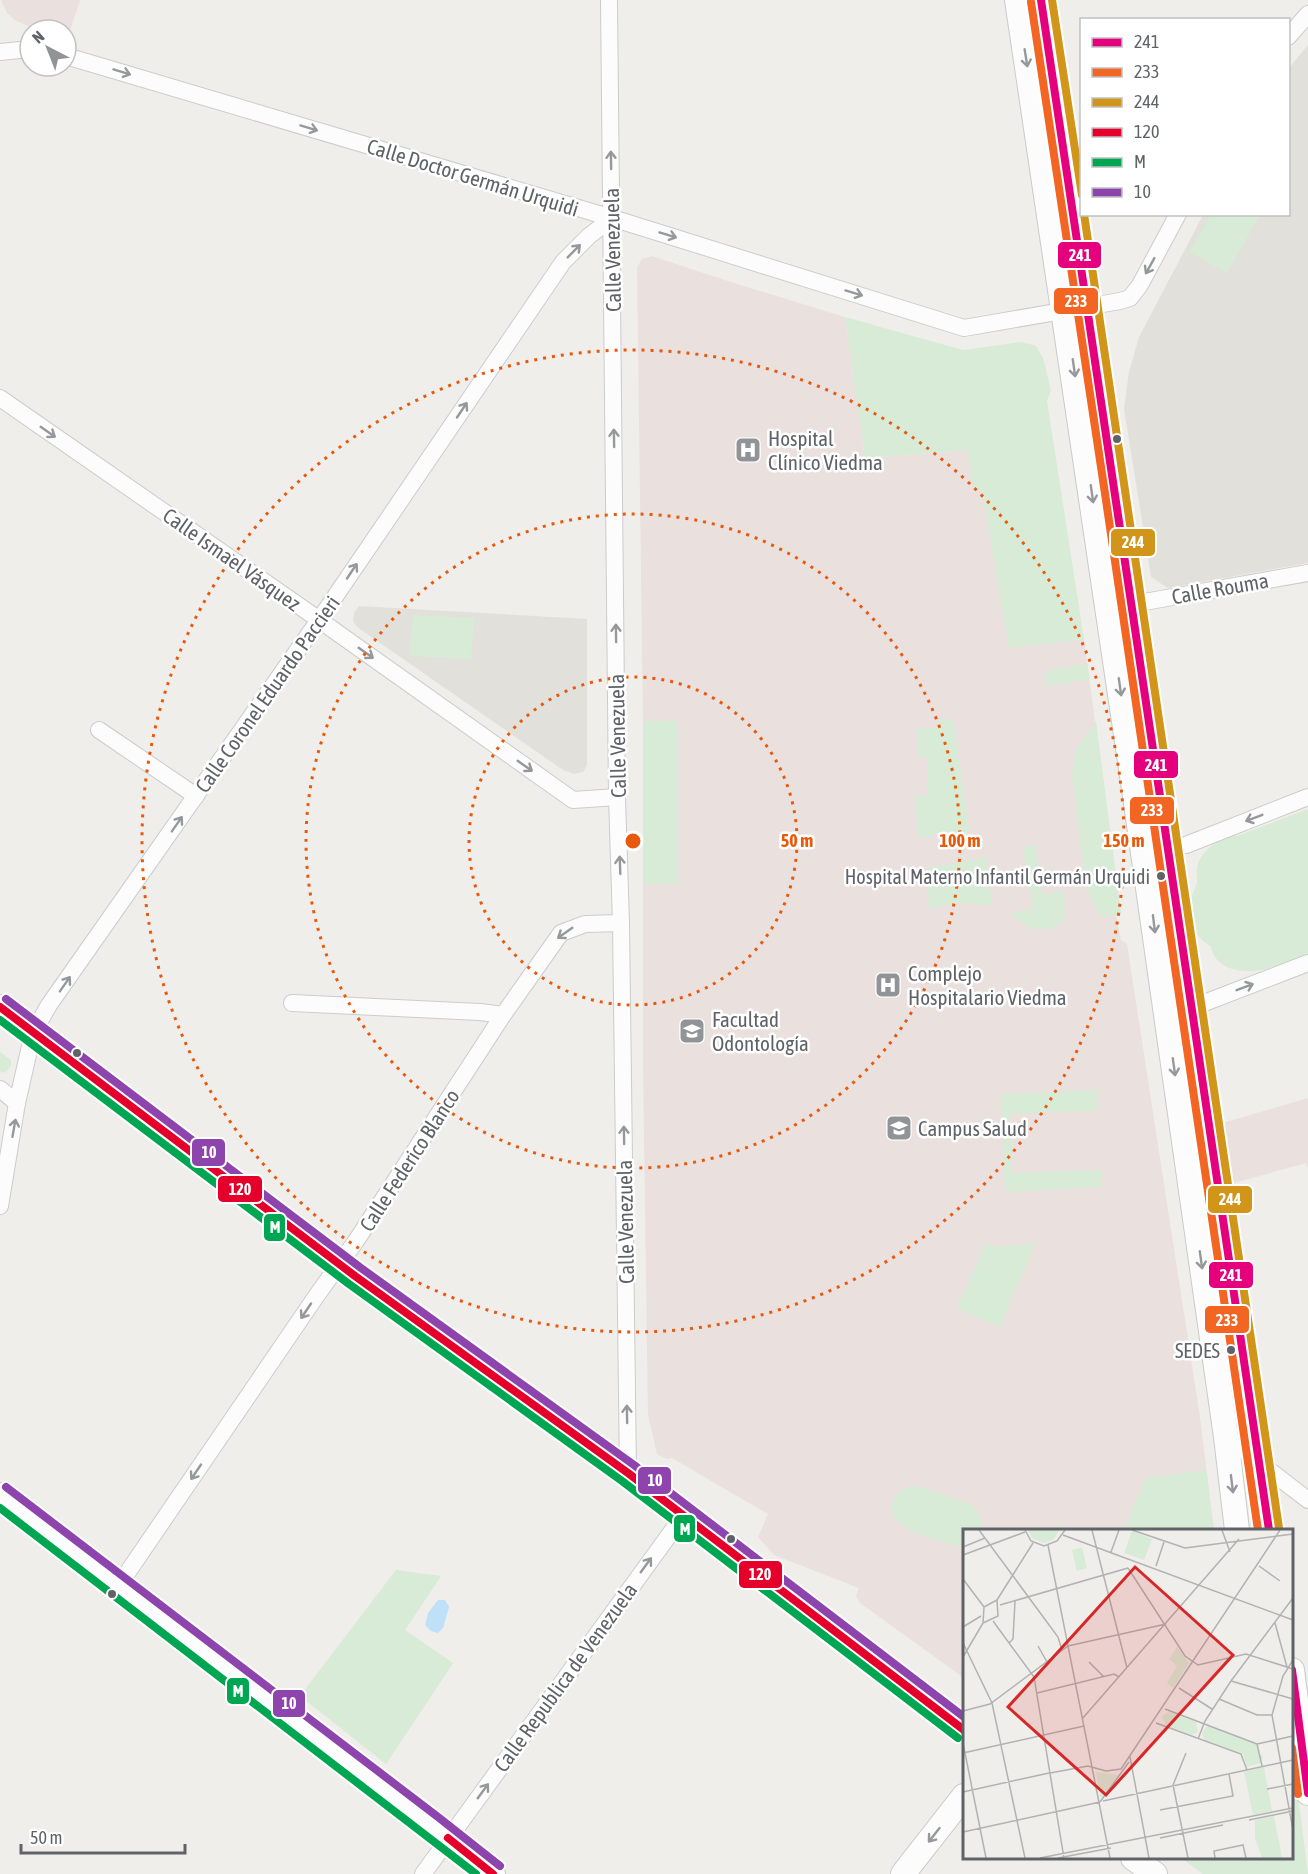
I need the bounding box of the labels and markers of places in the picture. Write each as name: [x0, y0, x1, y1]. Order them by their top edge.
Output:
place label: Hospital Clínico Viedma: [768, 426, 883, 474]
unlabelled marker: [1111, 433, 1123, 445]
hospital icon: Hospital Clínico Viedma: [733, 435, 763, 465]
centre of rings: [623, 831, 643, 851]
place label: Hospital Materno Infantil Germán Urquidi: [845, 865, 1150, 888]
marker: Hospital Materno Infantil Germán Urquidi: [1155, 870, 1167, 882]
place label: Complejo Hospitalario Viedma: [908, 961, 1067, 1009]
hospital icon: Complejo Hospitalario Viedma: [873, 970, 903, 1000]
place label: Facultad Odontología: [712, 1007, 809, 1055]
school or university icon: Facultad Odontología: [677, 1016, 707, 1046]
unlabelled marker: [71, 1047, 83, 1059]
school or university icon: Campus Salud: [884, 1113, 914, 1143]
place label: Campus Salud: [918, 1116, 1027, 1140]
place label: SEDES: [1175, 1339, 1220, 1362]
marker: SEDES: [1225, 1344, 1237, 1356]
unlabelled marker: [725, 1533, 737, 1545]
unlabelled marker: [106, 1588, 118, 1600]

